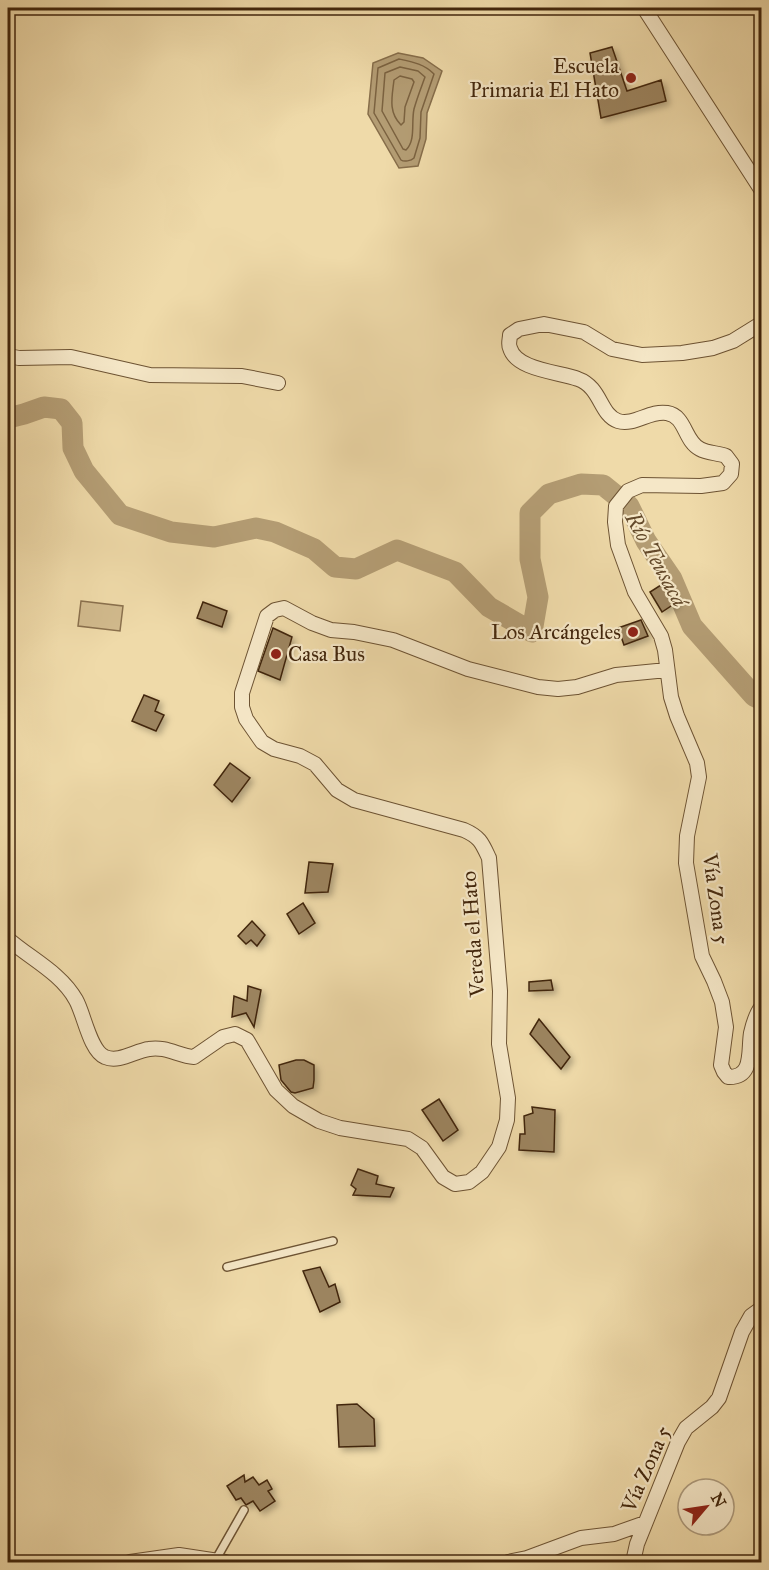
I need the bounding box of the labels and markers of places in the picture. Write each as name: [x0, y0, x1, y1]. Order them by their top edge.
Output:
place label: Escuela Primaria El Hato: [469, 53, 619, 103]
marker: Escuela Primaria El Hato: [624, 71, 638, 85]
place label: Los Arcángeles: [491, 619, 621, 645]
marker: Los Arcángeles: [626, 625, 640, 639]
place label: Casa Bus: [288, 641, 365, 667]
marker: Casa Bus: [269, 647, 283, 661]

